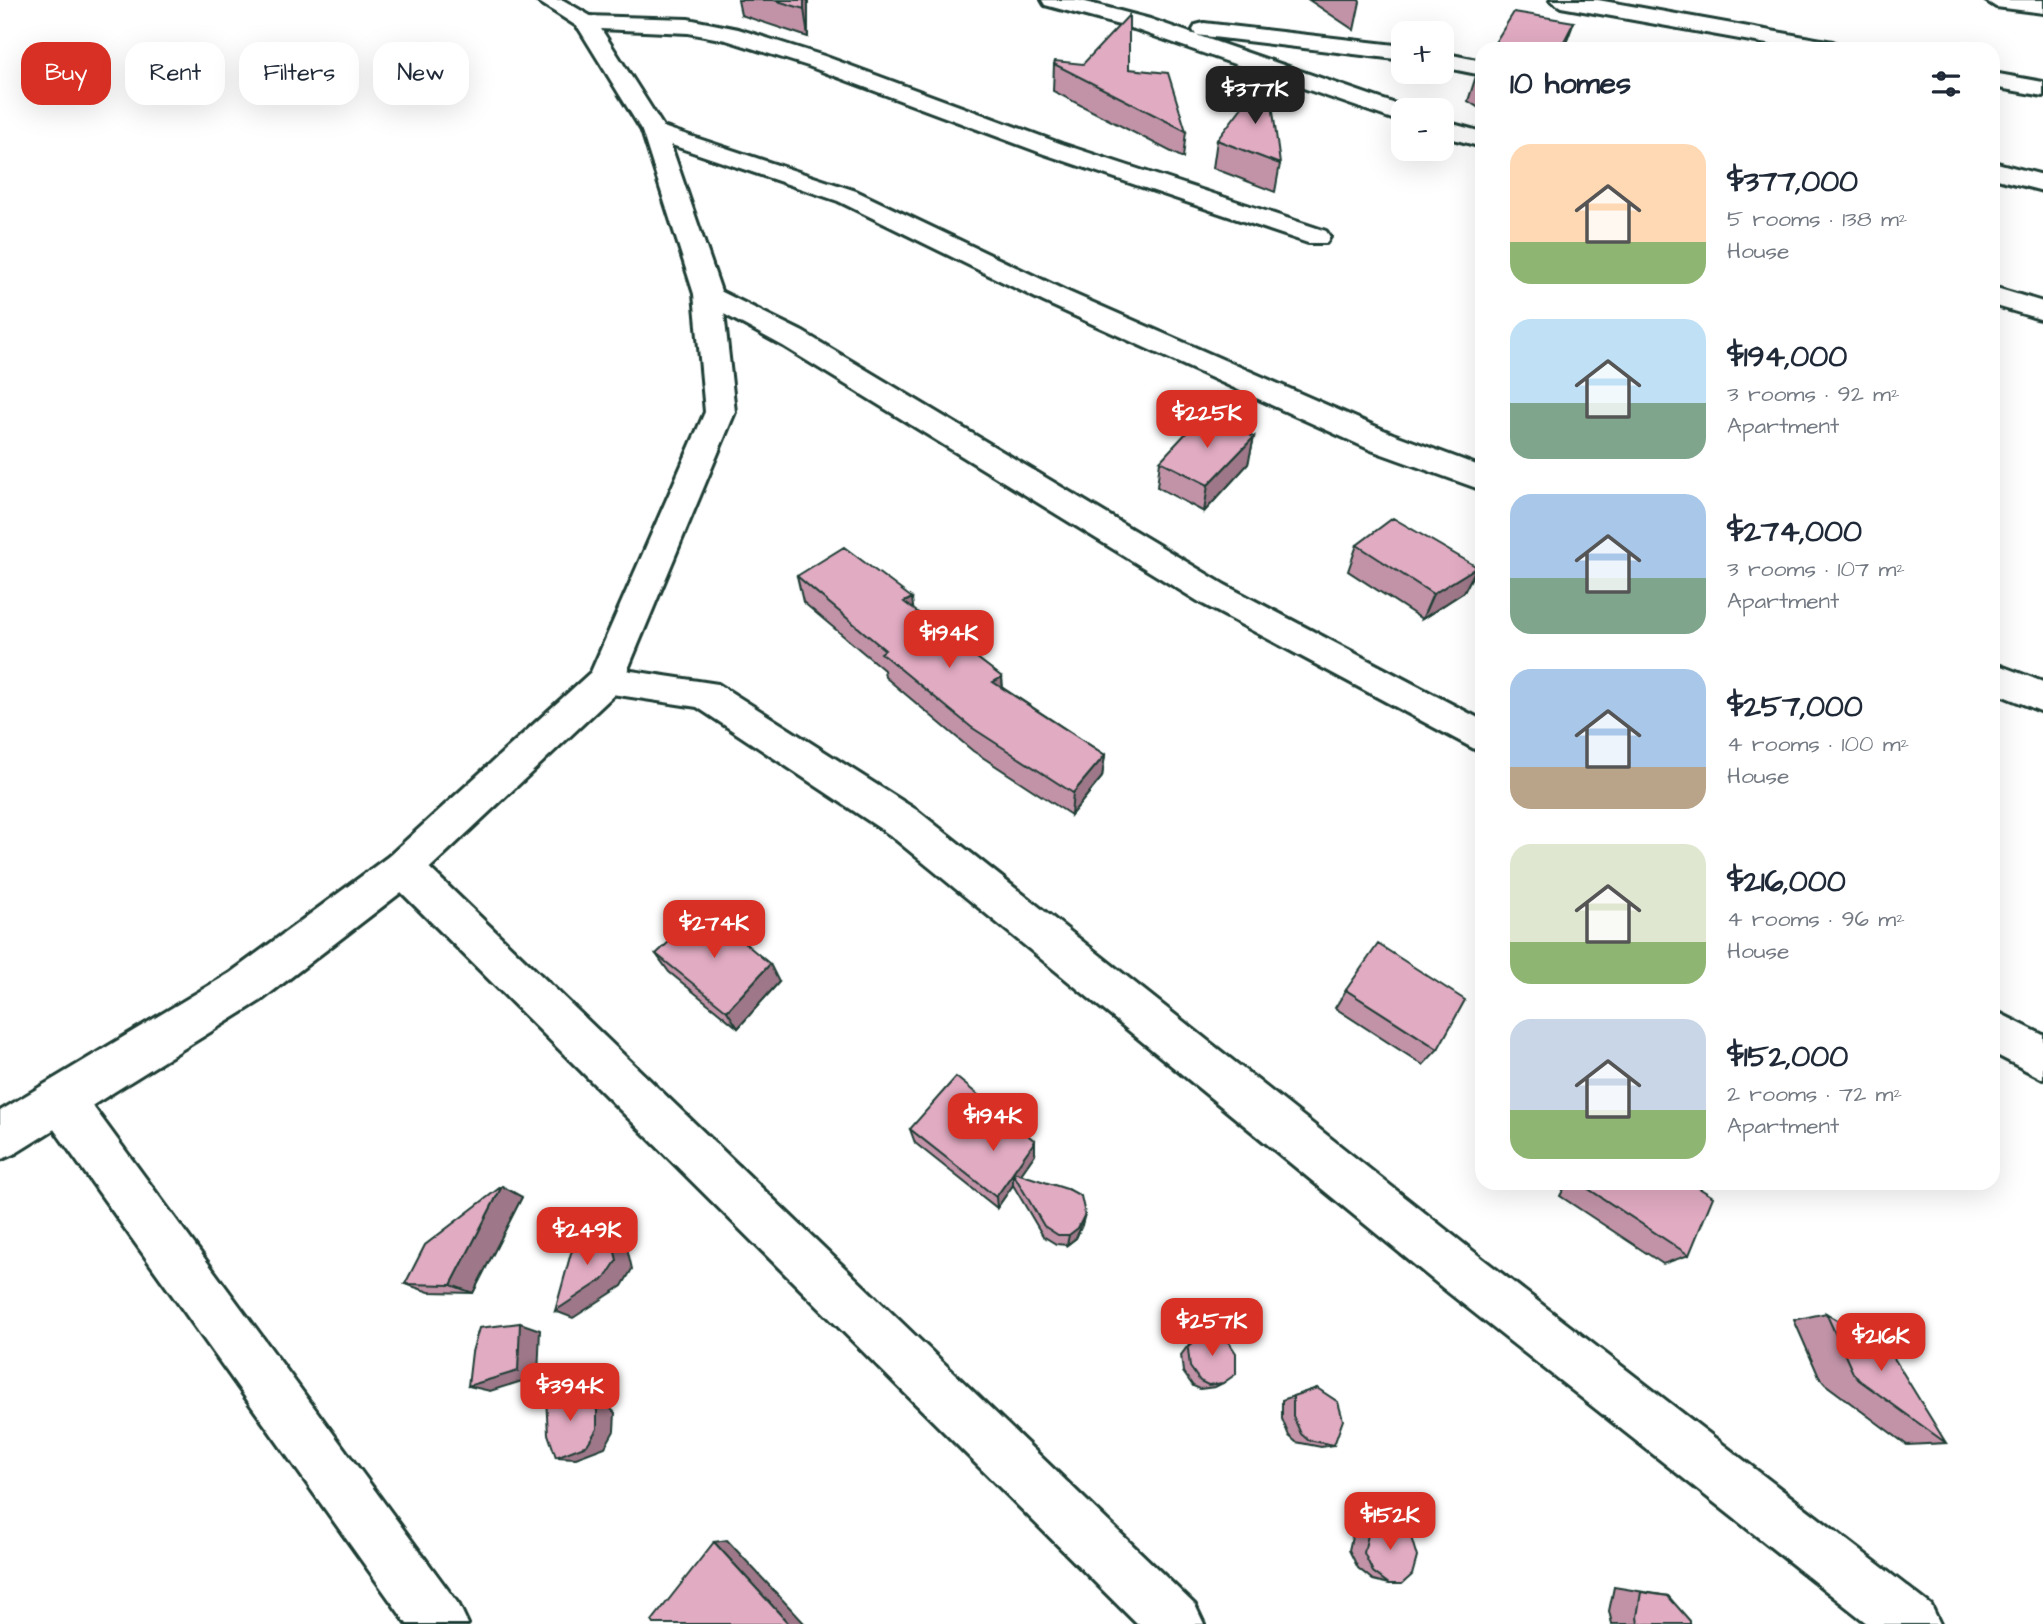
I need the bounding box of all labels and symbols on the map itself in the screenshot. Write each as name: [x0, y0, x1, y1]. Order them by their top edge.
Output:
pin: $377K: [1206, 66, 1304, 126]
pin: $225K: [1158, 391, 1256, 450]
pin: $194K: [900, 610, 998, 670]
pin: $274K: [665, 900, 763, 960]
pin: $194K: [944, 1094, 1042, 1153]
pin: $249K: [538, 1208, 636, 1267]
pin: $257K: [1163, 1298, 1261, 1358]
pin: $216K: [1832, 1314, 1930, 1373]
pin: $394K: [521, 1364, 619, 1423]
pin: $152K: [1341, 1492, 1439, 1552]

